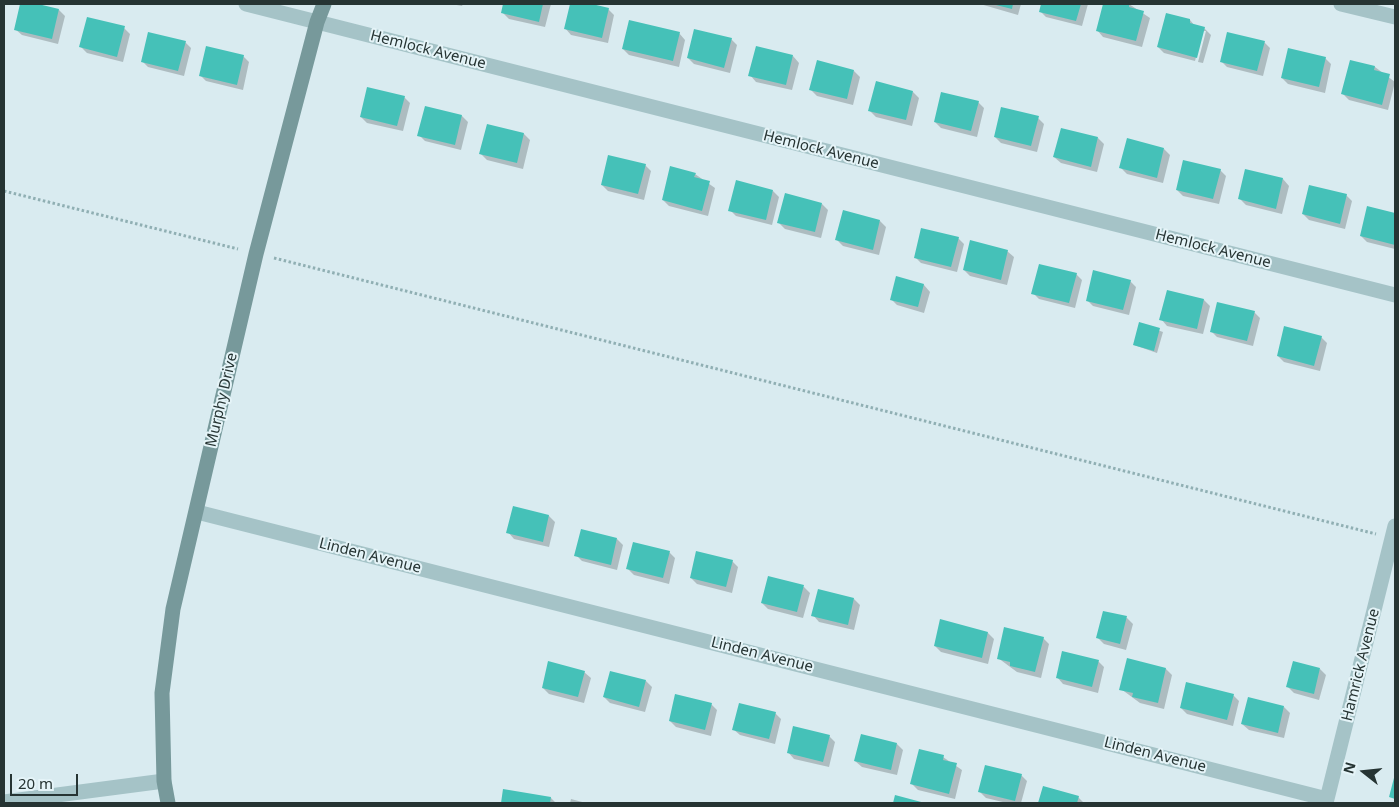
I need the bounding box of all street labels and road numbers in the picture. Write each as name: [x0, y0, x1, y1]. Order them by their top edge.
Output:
street label: Hemlock Avenue: [368, 27, 488, 73]
street label: Hemlock Avenue: [761, 127, 881, 173]
street label: Hemlock Avenue: [1153, 226, 1273, 272]
street label: Murphy Drive: [202, 351, 242, 449]
street label: Linden Avenue: [317, 535, 423, 577]
street label: Hamrick Avenue: [1338, 607, 1384, 723]
street label: Linden Avenue: [709, 634, 815, 676]
street label: Linden Avenue: [1102, 734, 1208, 776]

